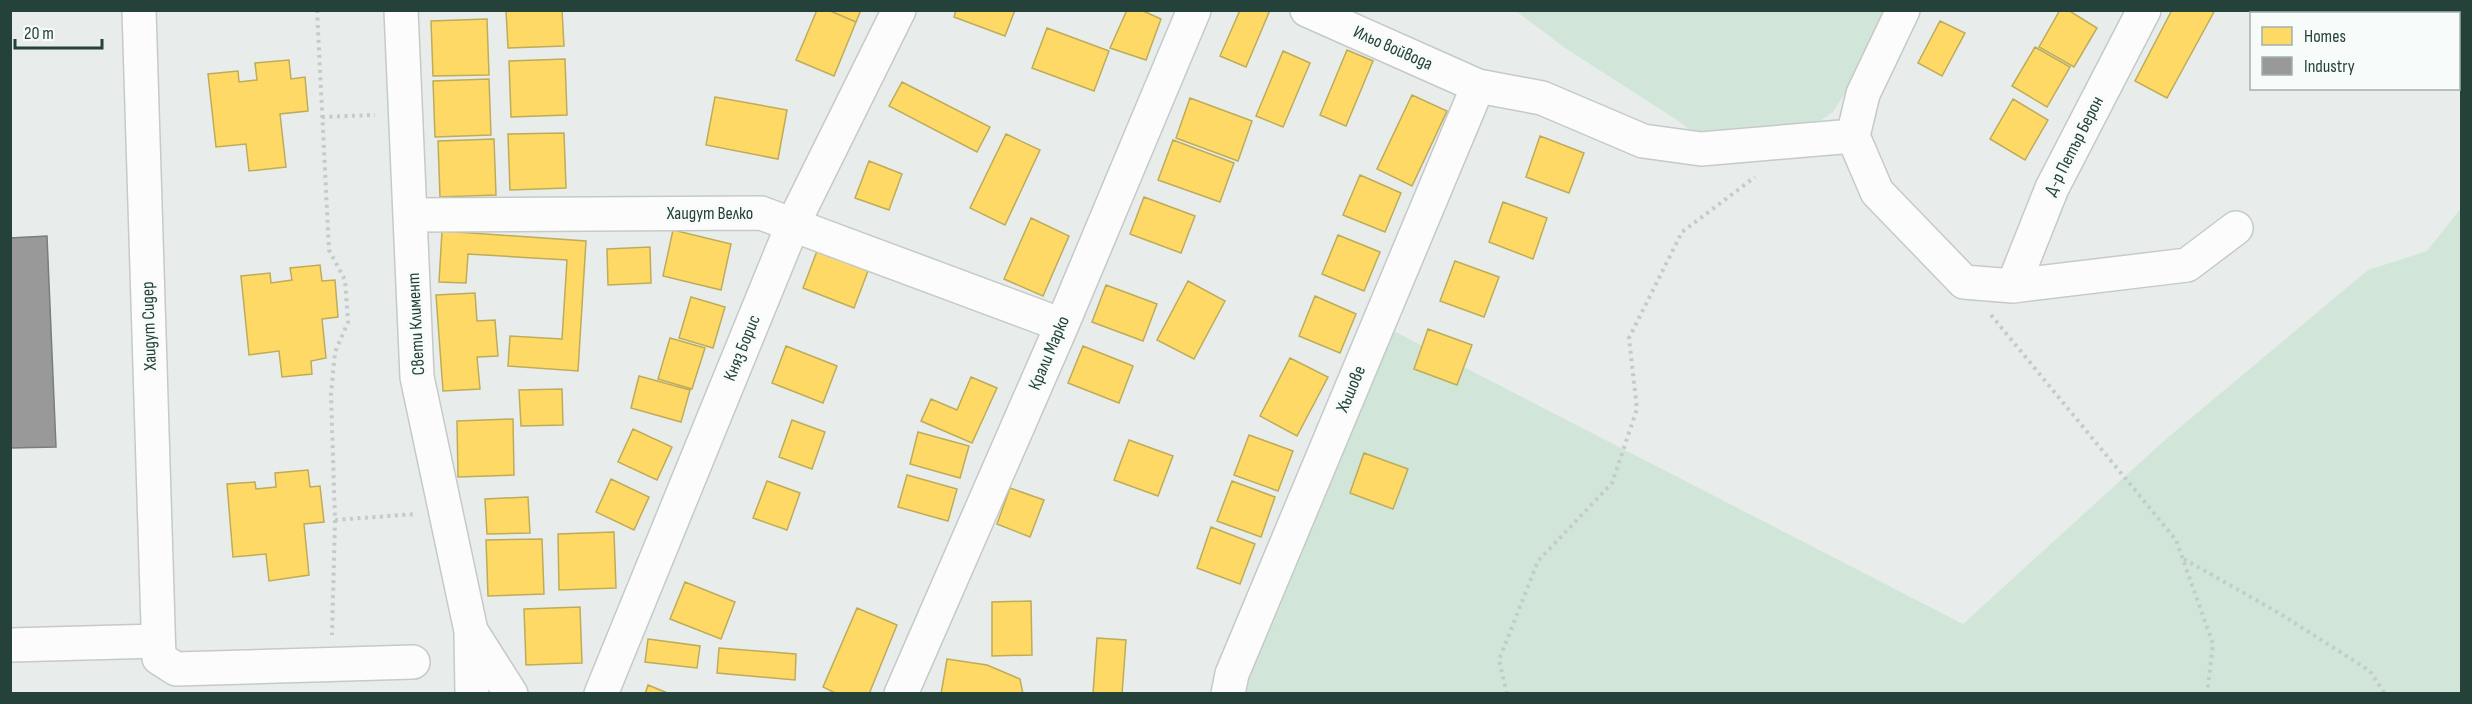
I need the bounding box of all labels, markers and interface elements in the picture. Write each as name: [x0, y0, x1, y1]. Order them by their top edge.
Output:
scale bar: [15, 12, 102, 50]
legend: [2250, 12, 2460, 90]
street label: Ильо войвода: [1350, 21, 1436, 75]
text: 20 m: [24, 23, 54, 44]
text: Homes: [2304, 26, 2346, 47]
text: Industry: [2304, 56, 2355, 77]
street label: Д-р Петър Берон: [2040, 93, 2108, 199]
street label: Хаидут Велко: [666, 203, 753, 224]
street label: Свети Климент: [403, 272, 429, 376]
street label: Хаидут Сидер: [137, 281, 161, 372]
street label: Княз Борис: [719, 312, 765, 384]
street label: Крали Марко: [1024, 313, 1074, 393]
street label: Хъшове: [1331, 363, 1370, 416]

